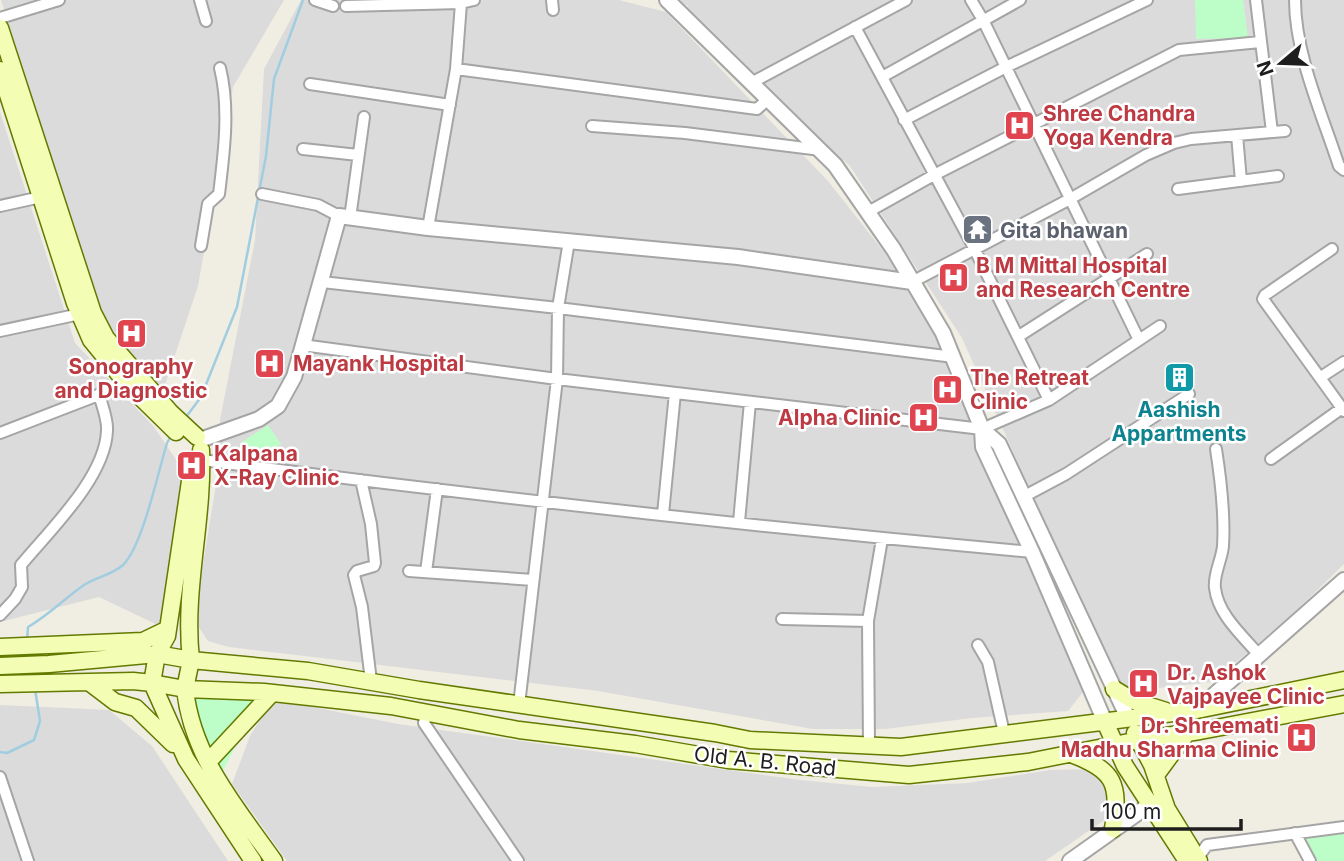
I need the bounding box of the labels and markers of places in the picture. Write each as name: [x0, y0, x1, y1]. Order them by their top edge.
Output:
place label: Shree Chandra Yoga Kendra: [1043, 101, 1195, 150]
hospital icon: Shree Chandra Yoga Kendra: [1003, 108, 1037, 142]
temple icon: Gita bhawan: [960, 213, 994, 247]
place label: Gita bhawan: [1000, 218, 1128, 243]
place label: B M Mittal Hospital and Research Centre: [976, 253, 1190, 302]
hospital icon: B M Mittal Hospital and Research Centre: [936, 260, 970, 294]
hospital icon: Sonography and Diagnostic: [114, 317, 148, 351]
hospital icon: Mayank Hospital: [253, 346, 287, 380]
place label: Mayank Hospital: [293, 351, 464, 376]
place label: Sonography and Diagnostic: [54, 354, 208, 403]
building icon: Aashish Appartments: [1162, 360, 1196, 394]
place label: The Retreat Clinic: [970, 365, 1089, 414]
hospital icon: The Retreat Clinic: [930, 372, 964, 406]
place label: Aashish Appartments: [1111, 397, 1247, 446]
hospital icon: Alpha Clinic: [907, 400, 941, 434]
place label: Alpha Clinic: [778, 405, 901, 430]
place label: Kalpana X-Ray Clinic: [214, 441, 340, 490]
hospital icon: Kalpana X-Ray Clinic: [174, 448, 208, 482]
place label: Dr. Ashok Vajpayee Clinic: [1167, 660, 1325, 709]
hospital icon: Dr. Ashok Vajpayee Clinic: [1127, 667, 1161, 701]
place label: Dr. Shreemati Madhu Sharma Clinic: [1061, 713, 1279, 762]
hospital icon: Dr. Shreemati Madhu Sharma Clinic: [1285, 720, 1319, 754]

